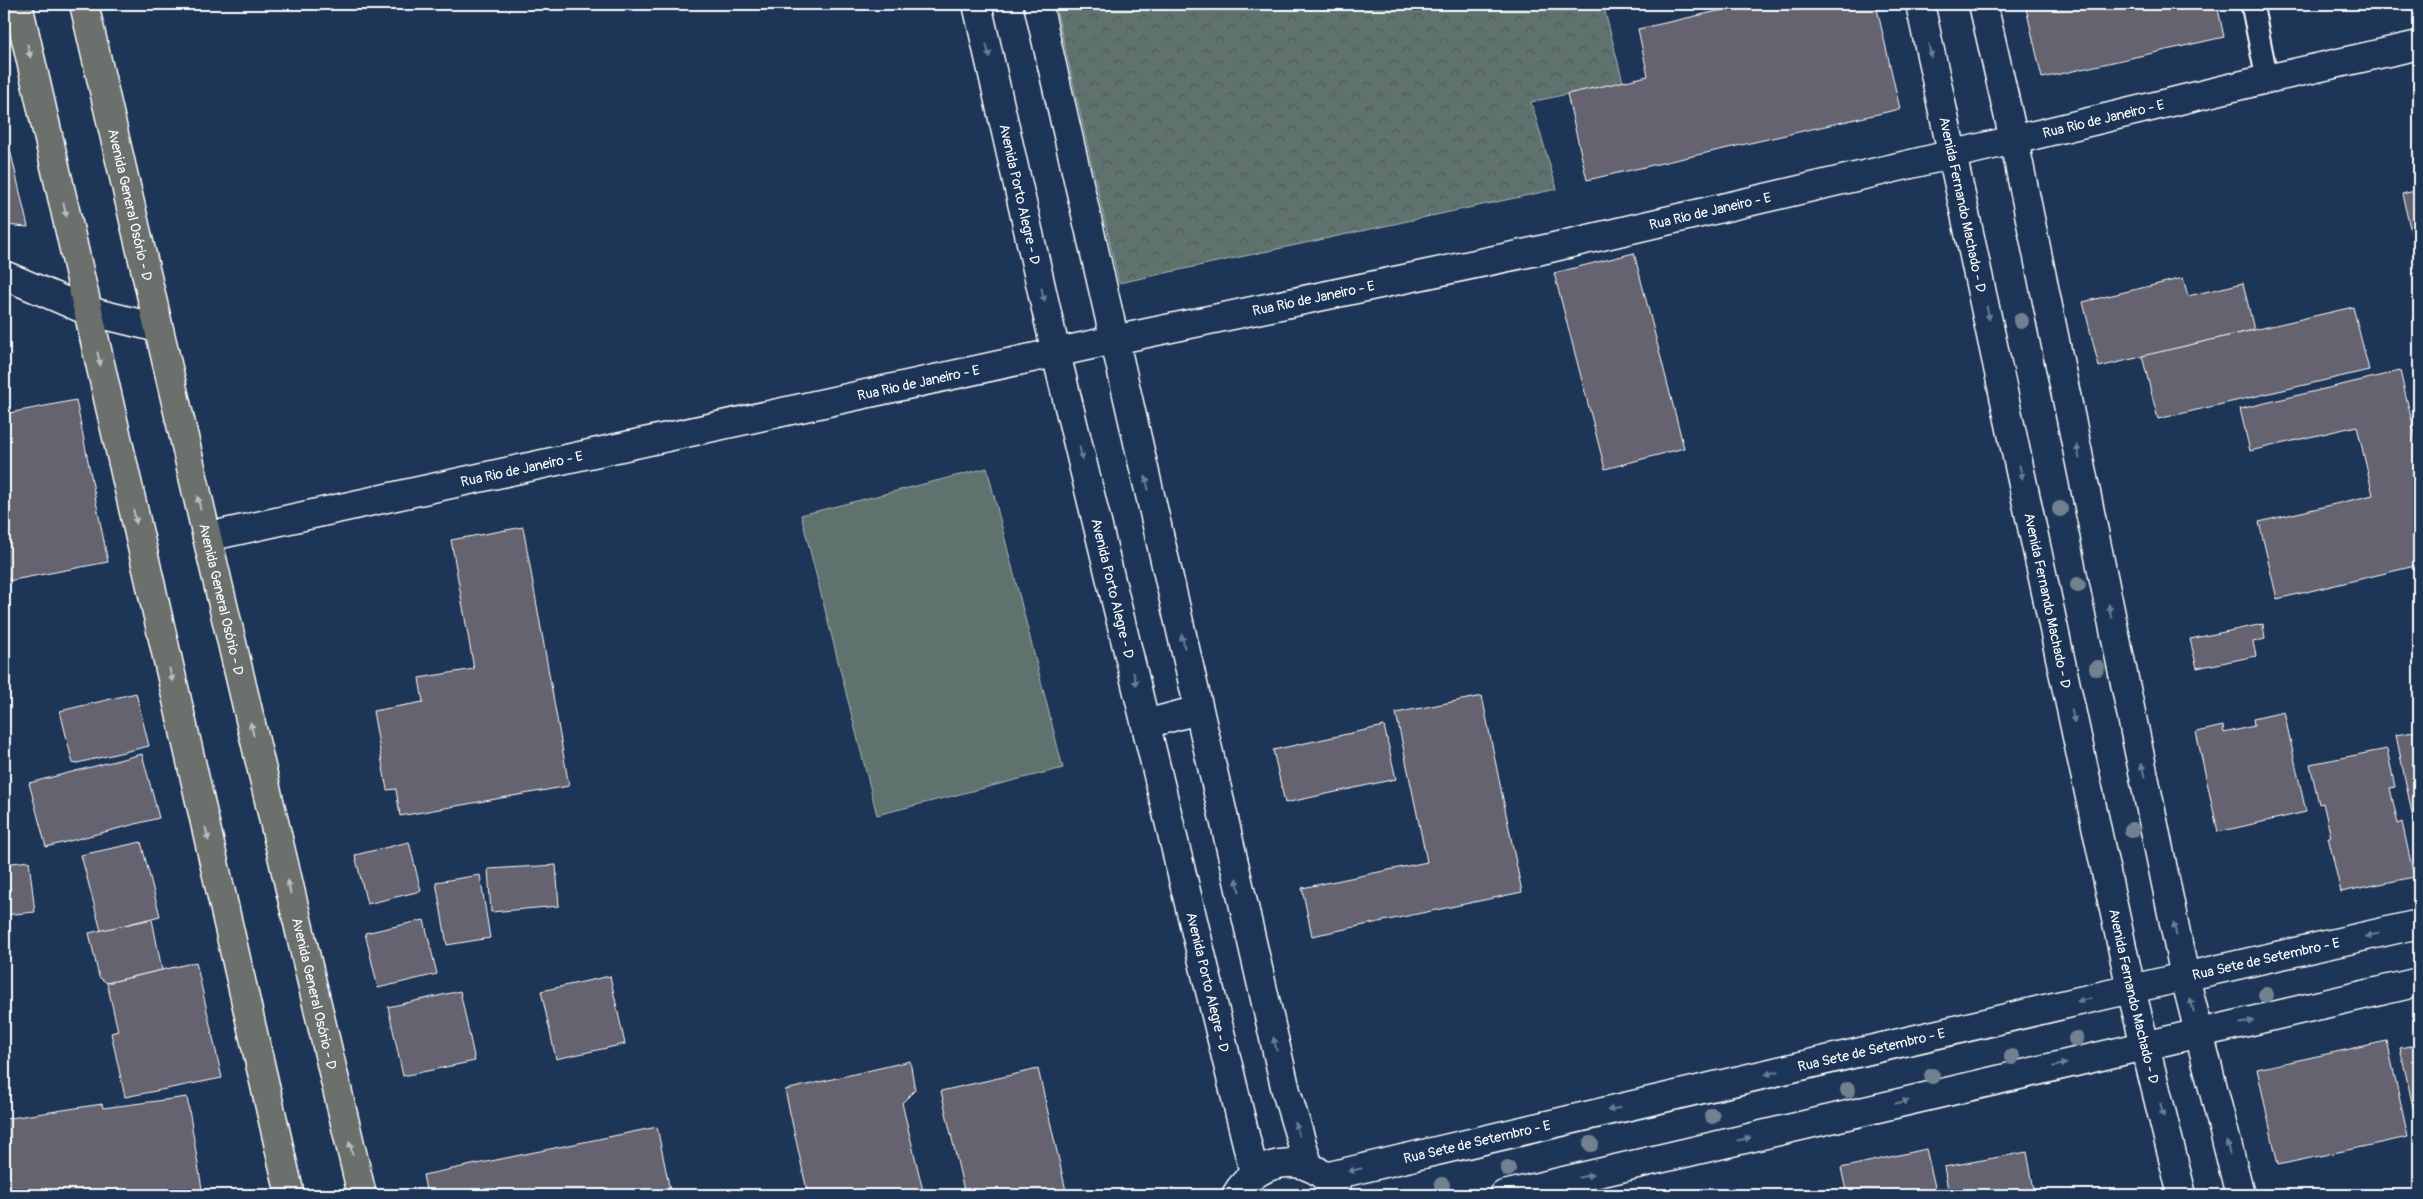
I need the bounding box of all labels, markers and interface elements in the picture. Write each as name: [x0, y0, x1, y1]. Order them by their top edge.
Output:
one-way arrow: [25, 44, 33, 59]
one-way arrow: [984, 44, 992, 59]
one-way arrow: [1926, 44, 1934, 59]
street label: Rua Rio de Janeiro - E: [2041, 96, 2166, 142]
street label: Avenida Fernando Machado - D: [1935, 115, 1990, 294]
street label: Avenida Porto Alegre - D: [995, 122, 1044, 266]
street label: Avenida General Osório - D: [104, 127, 156, 283]
street label: Rua Rio de Janeiro - E: [1647, 189, 1773, 234]
one-way arrow: [61, 202, 69, 217]
street label: Rua Rio de Janeiro - E: [1251, 277, 1376, 320]
one-way arrow: [1039, 288, 1047, 303]
one-way arrow: [1984, 305, 1992, 321]
one-way arrow: [95, 351, 103, 366]
street label: Rua Rio de Janeiro - E: [856, 361, 981, 405]
one-way arrow: [2074, 444, 2082, 459]
one-way arrow: [1077, 446, 1085, 461]
street label: Rua Rio de Janeiro - E: [459, 448, 584, 491]
one-way arrow: [2018, 464, 2026, 480]
one-way arrow: [1143, 475, 1151, 490]
one-way arrow: [195, 496, 203, 511]
one-way arrow: [131, 510, 139, 525]
street label: Avenida Fernando Machado - D: [2020, 511, 2074, 690]
street label: Avenida Porto Alegre - D: [1087, 517, 1138, 660]
street label: Avenida General Osório - D: [195, 522, 247, 677]
one-way arrow: [2106, 602, 2114, 618]
one-way arrow: [1179, 634, 1187, 649]
one-way arrow: [167, 668, 175, 683]
one-way arrow: [1132, 672, 1140, 687]
one-way arrow: [2070, 709, 2078, 725]
one-way arrow: [248, 722, 256, 737]
one-way arrow: [2139, 763, 2147, 778]
one-way arrow: [204, 826, 212, 842]
one-way arrow: [1234, 878, 1242, 893]
one-way arrow: [285, 880, 293, 895]
street label: Avenida Fernando Machado - D: [2105, 907, 2162, 1086]
street label: Avenida Porto Alegre - D: [1182, 911, 1233, 1054]
street label: Avenida General Osório - D: [288, 916, 340, 1071]
one-way arrow: [2171, 921, 2179, 937]
one-way arrow: [2364, 931, 2379, 939]
street label: Rua Sete de Setembro - E: [2191, 934, 2341, 984]
one-way arrow: [2076, 996, 2091, 1004]
one-way arrow: [2188, 998, 2196, 1013]
one-way arrow: [2239, 1018, 2254, 1026]
street label: Rua Sete de Setembro - E: [1796, 1025, 1947, 1075]
one-way arrow: [1271, 1036, 1279, 1051]
one-way arrow: [2053, 1061, 2068, 1069]
one-way arrow: [1765, 1069, 1780, 1077]
one-way arrow: [1895, 1098, 1910, 1106]
one-way arrow: [2158, 1102, 2166, 1117]
one-way arrow: [1606, 1105, 1621, 1113]
street label: Rua Sete de Setembro - E: [1402, 1117, 1552, 1167]
one-way arrow: [1293, 1121, 1301, 1136]
one-way arrow: [1736, 1135, 1751, 1143]
one-way arrow: [347, 1140, 355, 1155]
one-way arrow: [2224, 1140, 2232, 1155]
one-way arrow: [1348, 1166, 1363, 1174]
one-way arrow: [1578, 1172, 1593, 1180]

